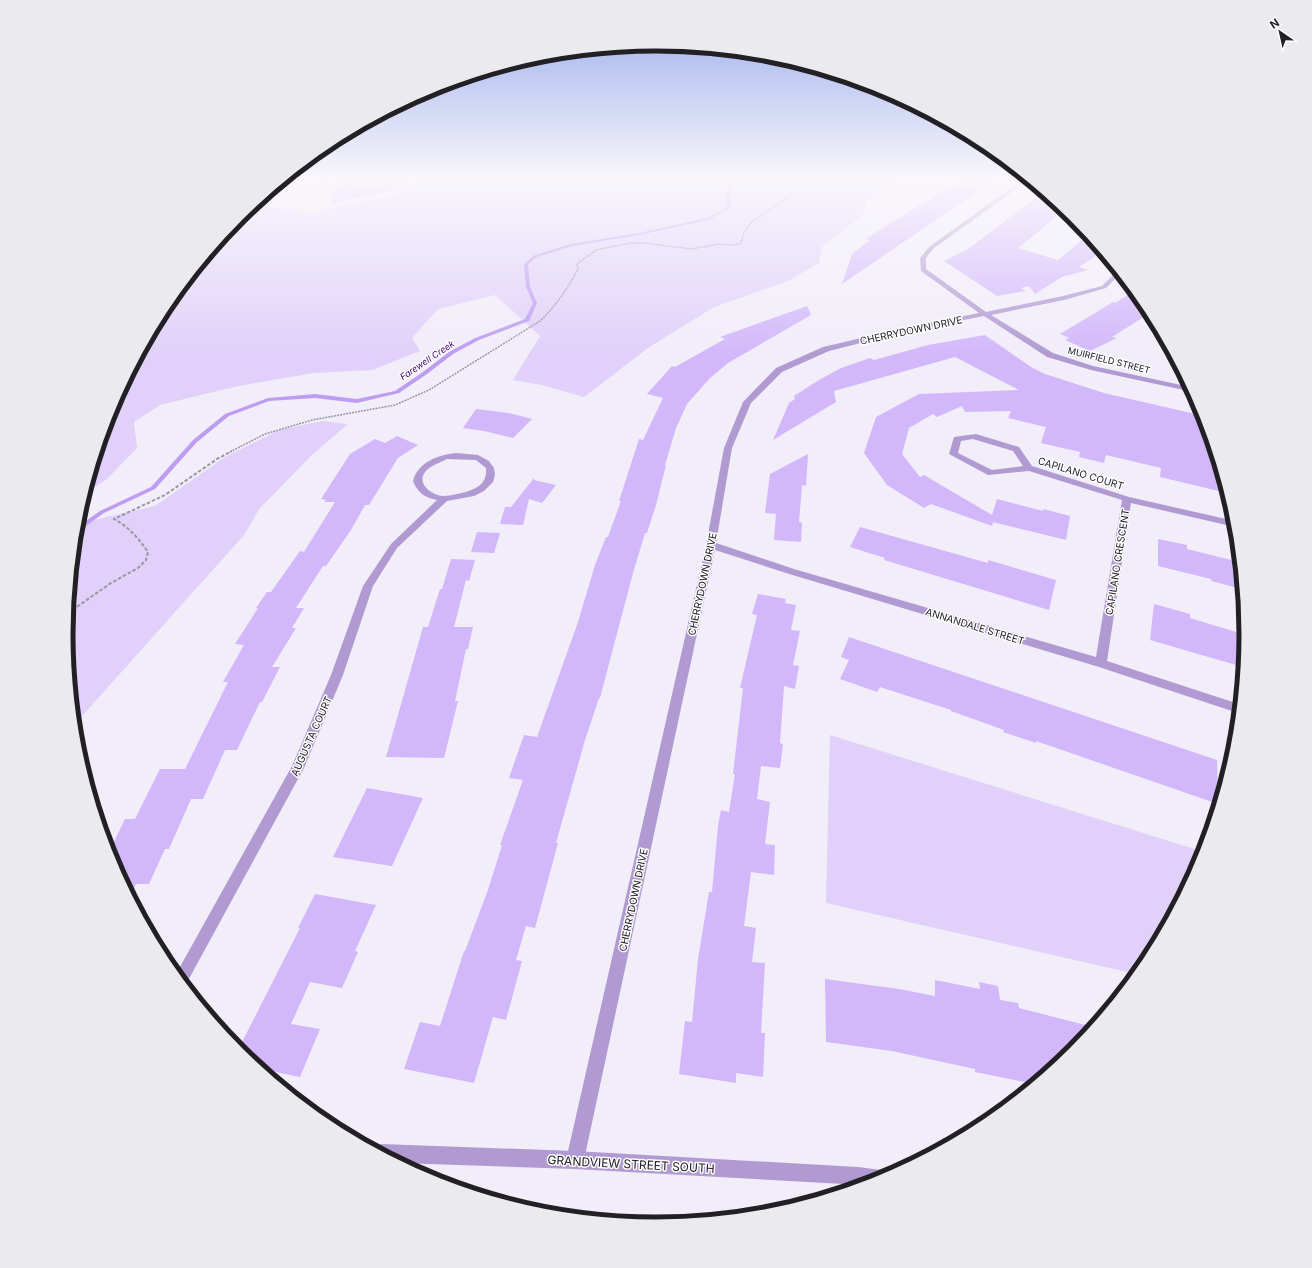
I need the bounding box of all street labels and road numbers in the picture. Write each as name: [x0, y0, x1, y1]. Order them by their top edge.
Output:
street label: CHERRYDOWN DRIVE: [859, 313, 963, 347]
street label: MUIRFIELD STREET: [1067, 344, 1151, 376]
street label: CAPILANO COURT: [1037, 454, 1125, 492]
street label: CAPILANO CRESCENT: [1103, 508, 1131, 616]
street label: CHERRYDOWN DRIVE: [685, 532, 719, 636]
street label: ANNANDALE STREET: [924, 605, 1026, 647]
street label: AUGUSTA COURT: [288, 694, 334, 778]
street label: CHERRYDOWN DRIVE: [616, 848, 650, 952]
street label: GRANDVIEW STREET SOUTH: [547, 1152, 715, 1176]

